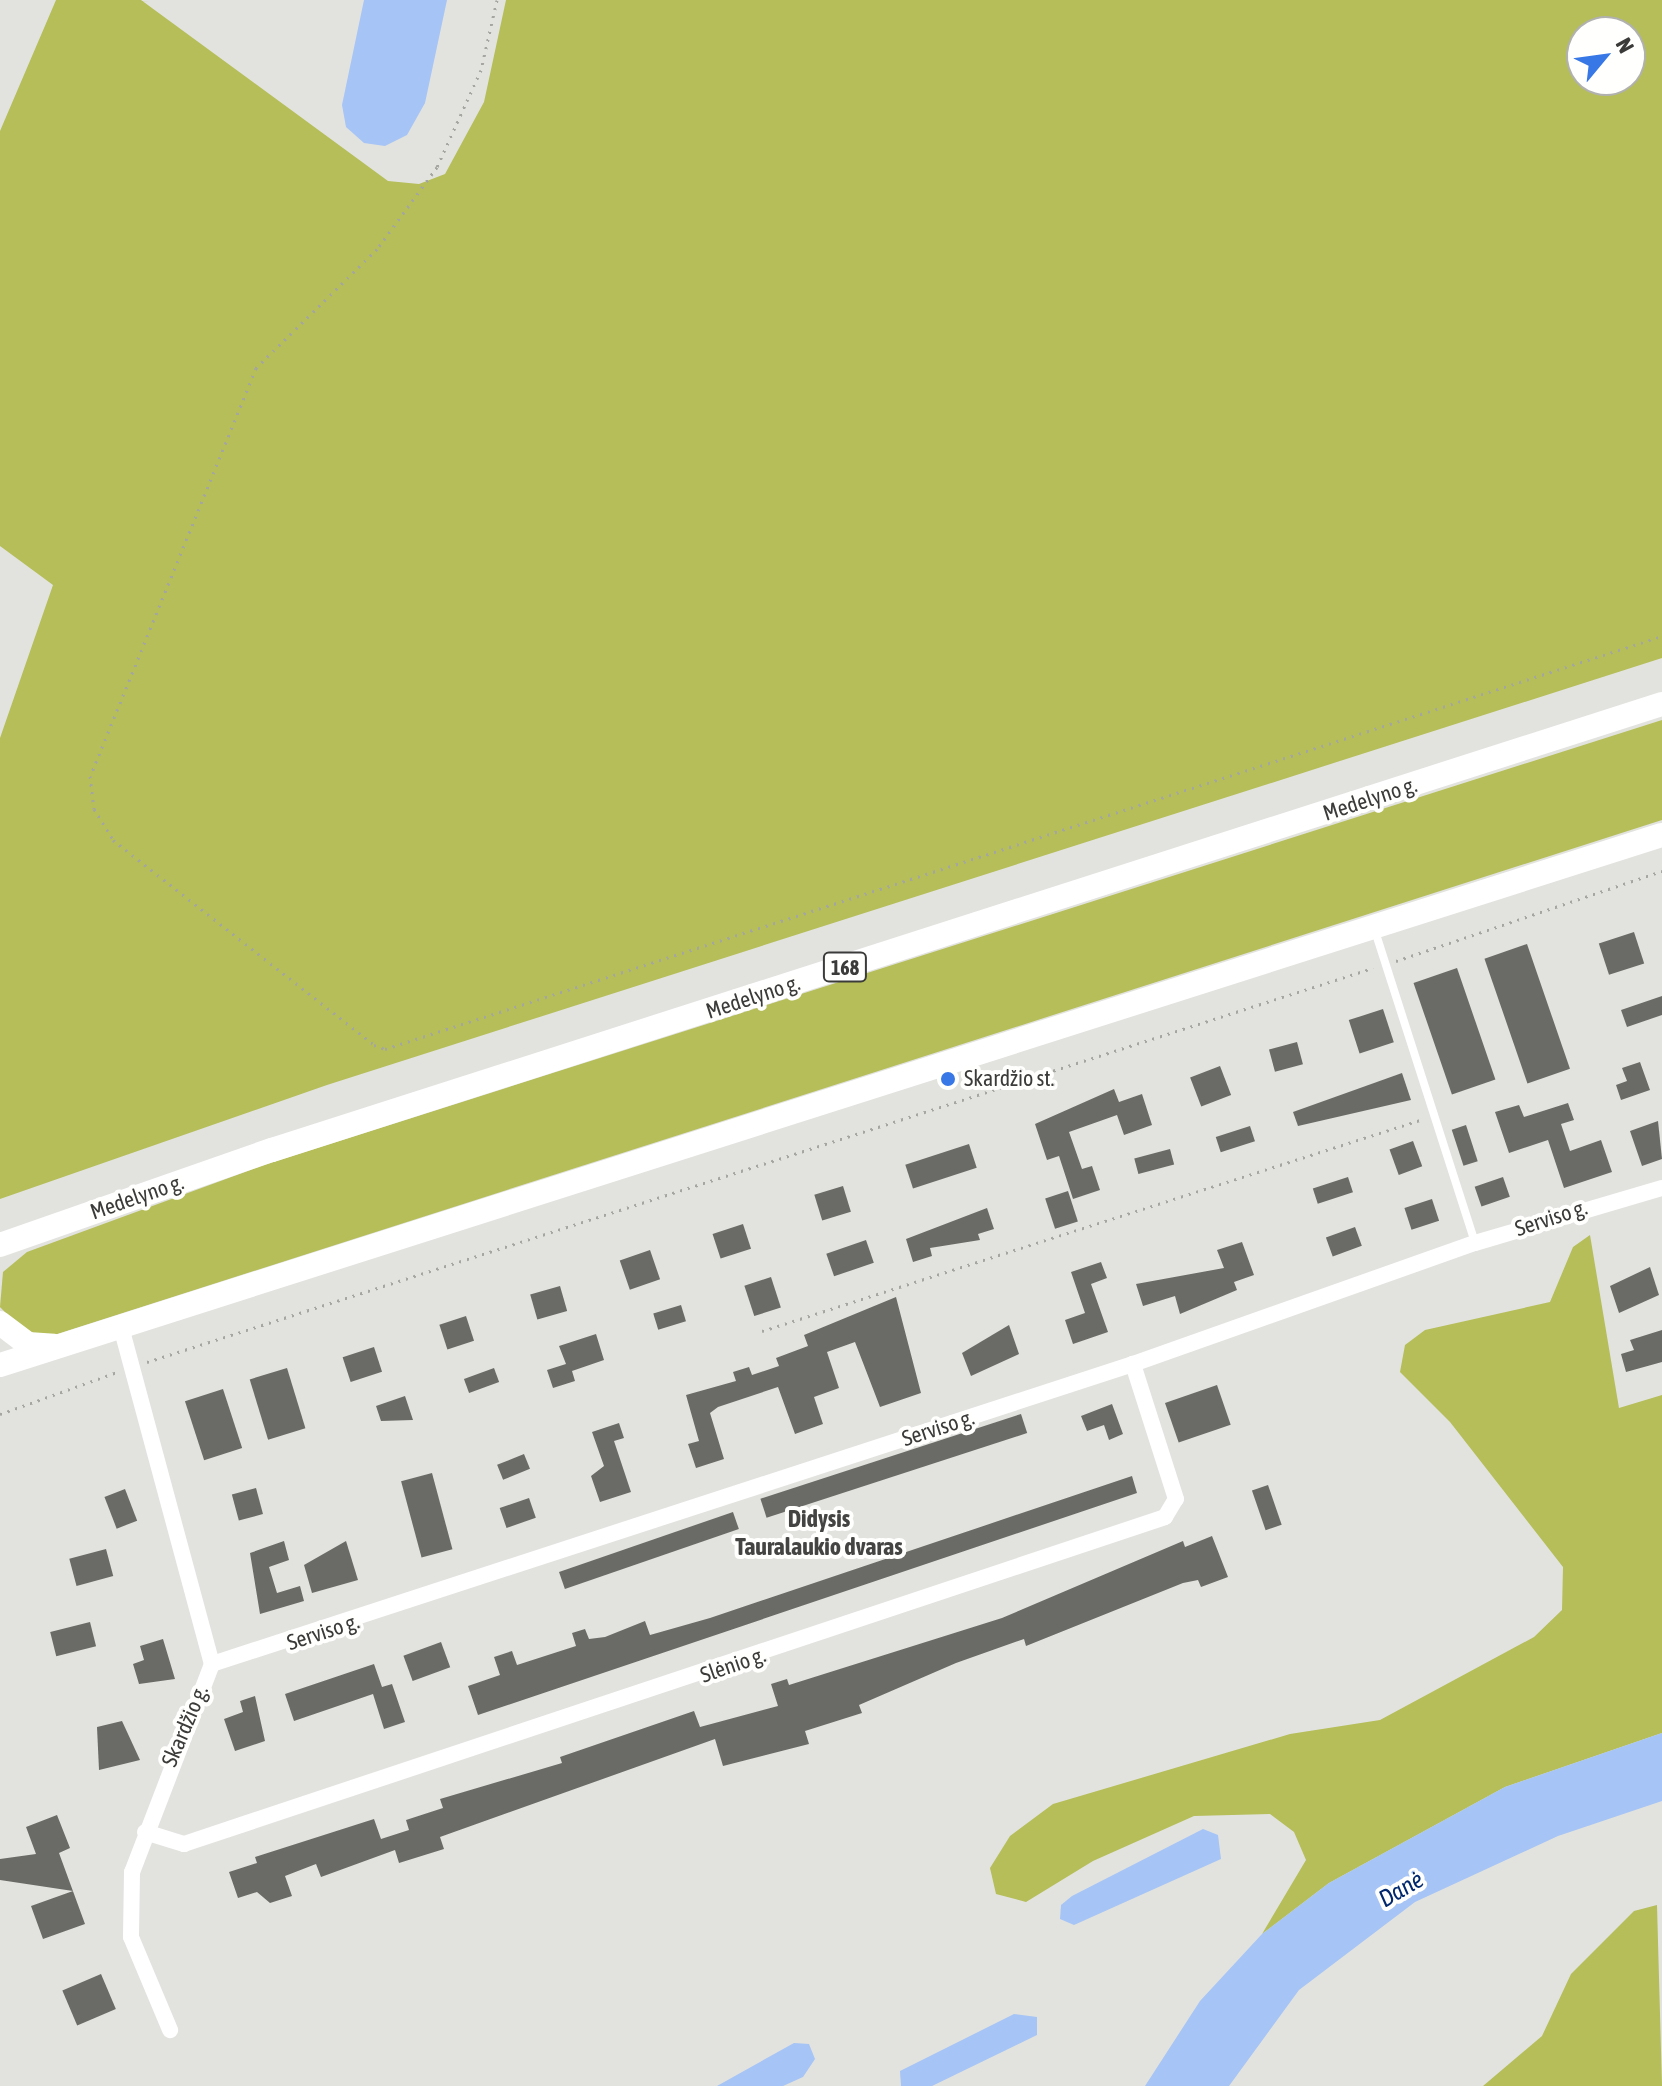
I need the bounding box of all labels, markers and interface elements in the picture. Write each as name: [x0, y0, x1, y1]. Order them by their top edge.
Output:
north arrow: [1566, 16, 1646, 96]
text: N: [1611, 33, 1640, 57]
street label: Medelyno g.: [1320, 771, 1420, 827]
road number: 168: [821, 951, 869, 983]
street label: Medelyno g.: [703, 969, 803, 1025]
place label: Skardžio st.: [964, 1066, 1054, 1092]
marker: Skardžio st.: [939, 1070, 957, 1088]
street label: Medelyno g.: [87, 1169, 187, 1225]
street label: Serviso g.: [1512, 1194, 1590, 1242]
street label: Serviso g.: [899, 1404, 977, 1452]
district label: Didysis Tauralaukio dvaras: [735, 1505, 903, 1561]
street label: Serviso g.: [284, 1608, 362, 1656]
street label: Slėnio g.: [697, 1642, 769, 1688]
street label: Skardžio g.: [156, 1681, 214, 1771]
water label: Danė: [1373, 1865, 1429, 1913]

